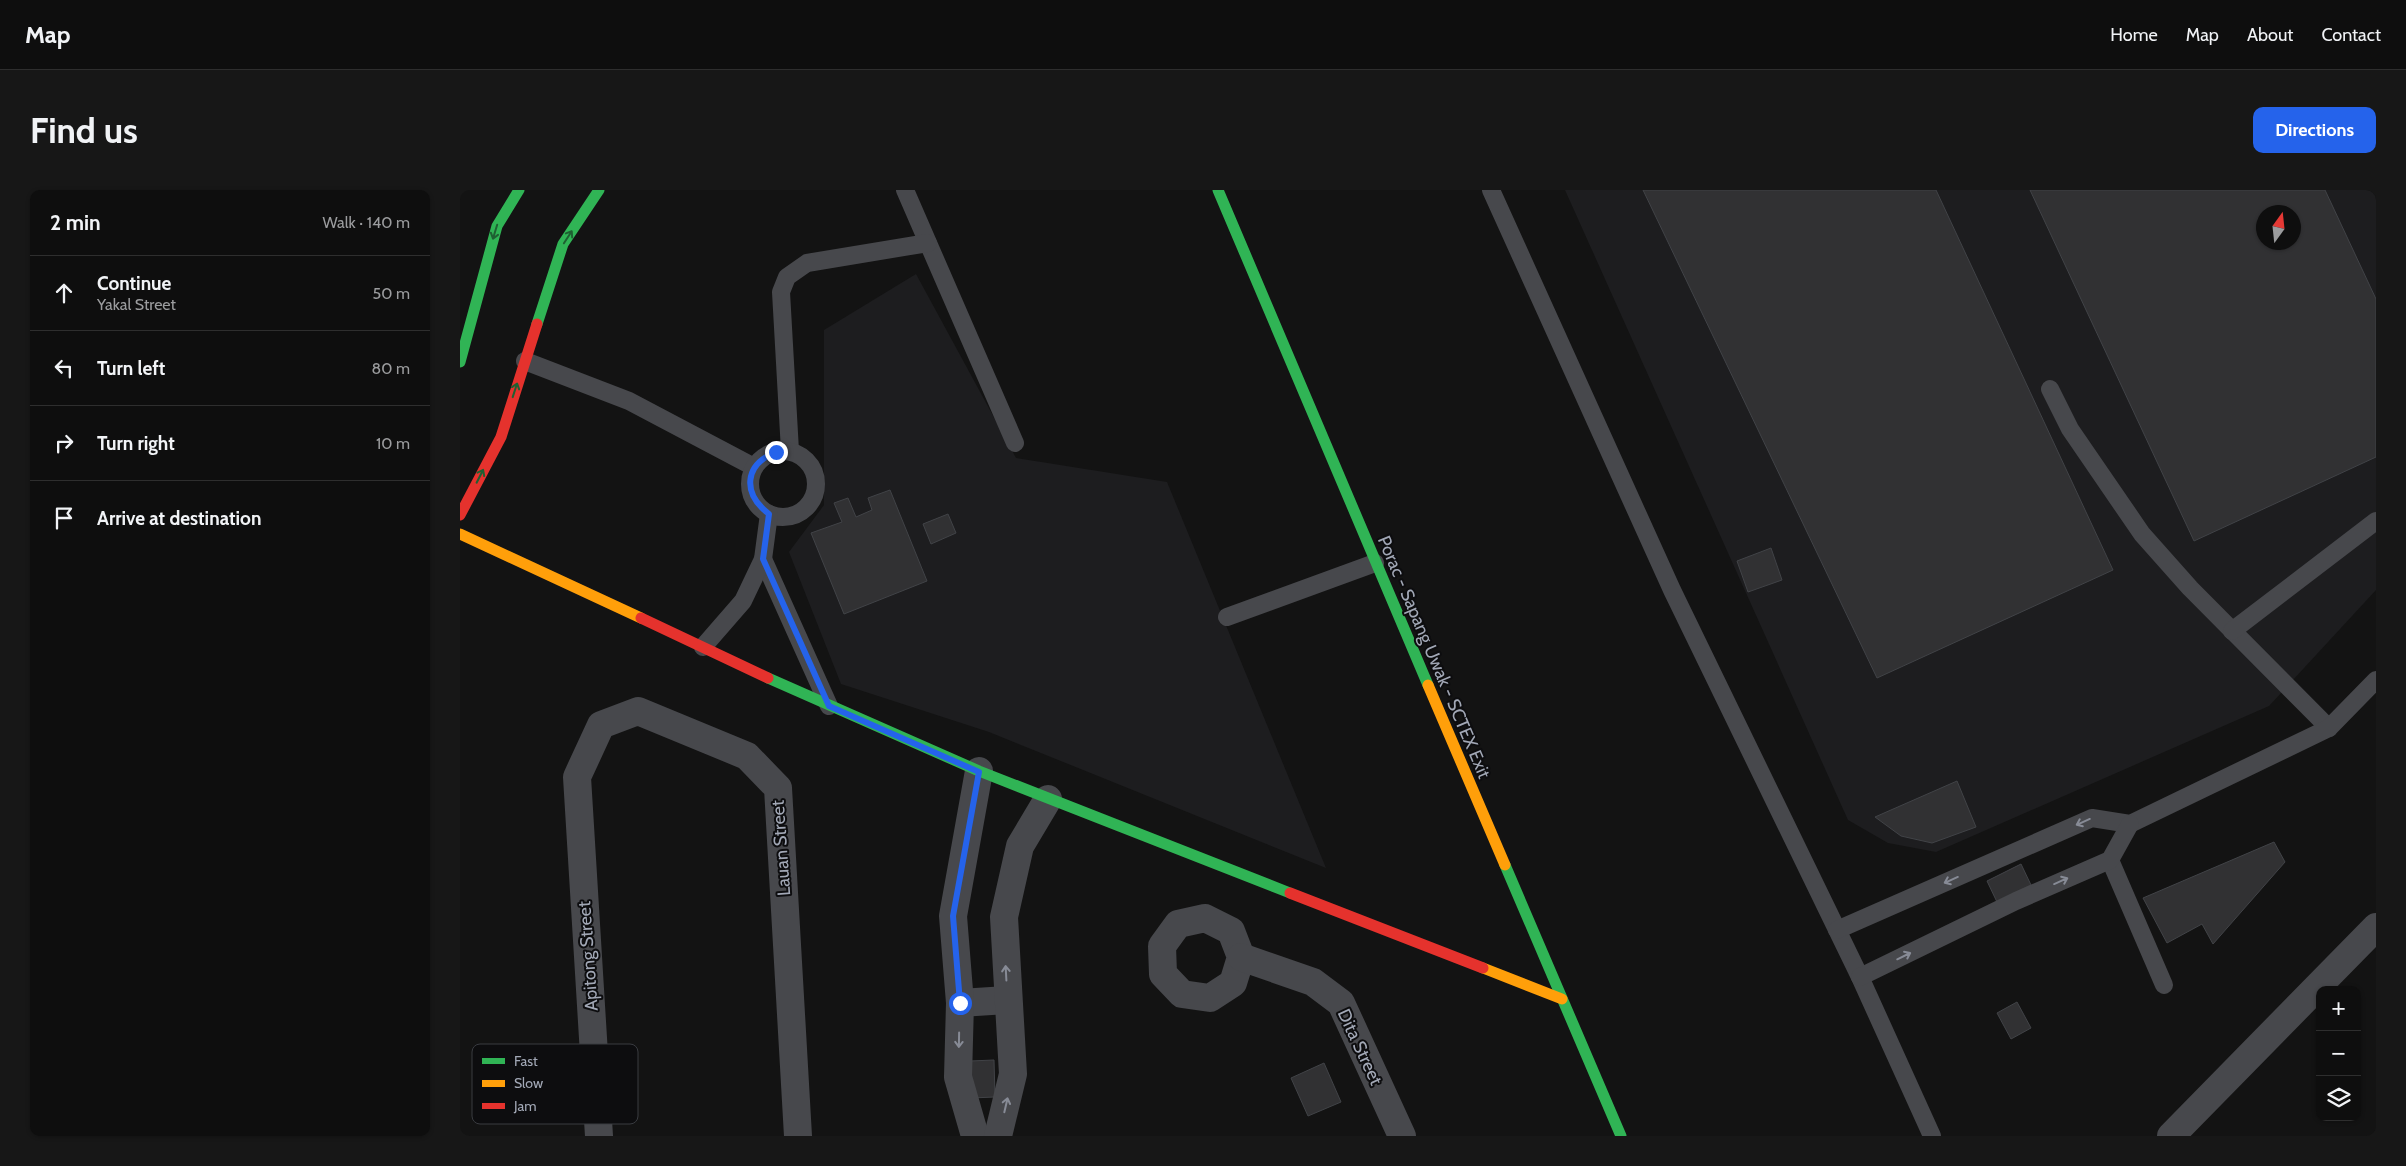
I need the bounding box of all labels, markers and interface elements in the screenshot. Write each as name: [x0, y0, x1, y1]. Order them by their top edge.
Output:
text: Map: [25, 20, 71, 49]
text: Home: [2110, 24, 2158, 46]
text: Map: [2186, 24, 2219, 46]
text: About: [2247, 24, 2293, 46]
text: Contact: [2321, 24, 2381, 46]
button: Directions: [2253, 107, 2376, 153]
text: Find us: [30, 109, 138, 152]
north arrow: [2256, 205, 2301, 250]
text: 2 min: [50, 210, 101, 235]
text: Walk · 140 m: [323, 213, 410, 232]
one-way arrow: [490, 224, 500, 240]
one-way arrow: [563, 230, 573, 244]
text: Continue: [97, 272, 171, 295]
icon: ahead: [50, 279, 78, 307]
text: 50 m: [373, 284, 410, 303]
text: Yakal Street: [97, 295, 176, 314]
icon: left: [50, 354, 78, 382]
text: Turn left: [97, 357, 165, 380]
text: 80 m: [372, 359, 410, 378]
one-way arrow: [511, 383, 521, 399]
icon: right: [50, 429, 78, 457]
text: Turn right: [97, 432, 175, 455]
text: 10 m: [376, 434, 410, 453]
route end: [765, 441, 788, 464]
one-way arrow: [476, 469, 485, 484]
icon: arrive: [50, 504, 78, 532]
text: Arrive at destination: [97, 507, 261, 530]
street label: Porac - Sapang Uwak - SCTEX Exit: [1373, 532, 1495, 782]
street label: Lauan Street: [767, 799, 795, 897]
one-way arrow: [2076, 818, 2091, 828]
one-way arrow: [1944, 875, 1959, 885]
one-way arrow: [2053, 876, 2068, 886]
street label: Apitong Street: [573, 900, 603, 1012]
one-way arrow: [1896, 950, 1911, 960]
one-way arrow: [1002, 966, 1011, 982]
map controls: [2316, 986, 2361, 1121]
button: +: [2316, 986, 2361, 1031]
route start: [949, 992, 972, 1015]
street label: Dita Street: [1333, 1005, 1387, 1089]
button: −: [2316, 1031, 2361, 1076]
one-way arrow: [954, 1032, 963, 1048]
legend: [472, 1044, 638, 1124]
text: Fast: [514, 1052, 538, 1070]
text: Slow: [514, 1074, 543, 1092]
button: layers: [2316, 1076, 2361, 1121]
text: Jam: [513, 1097, 536, 1115]
one-way arrow: [1002, 1098, 1011, 1114]

